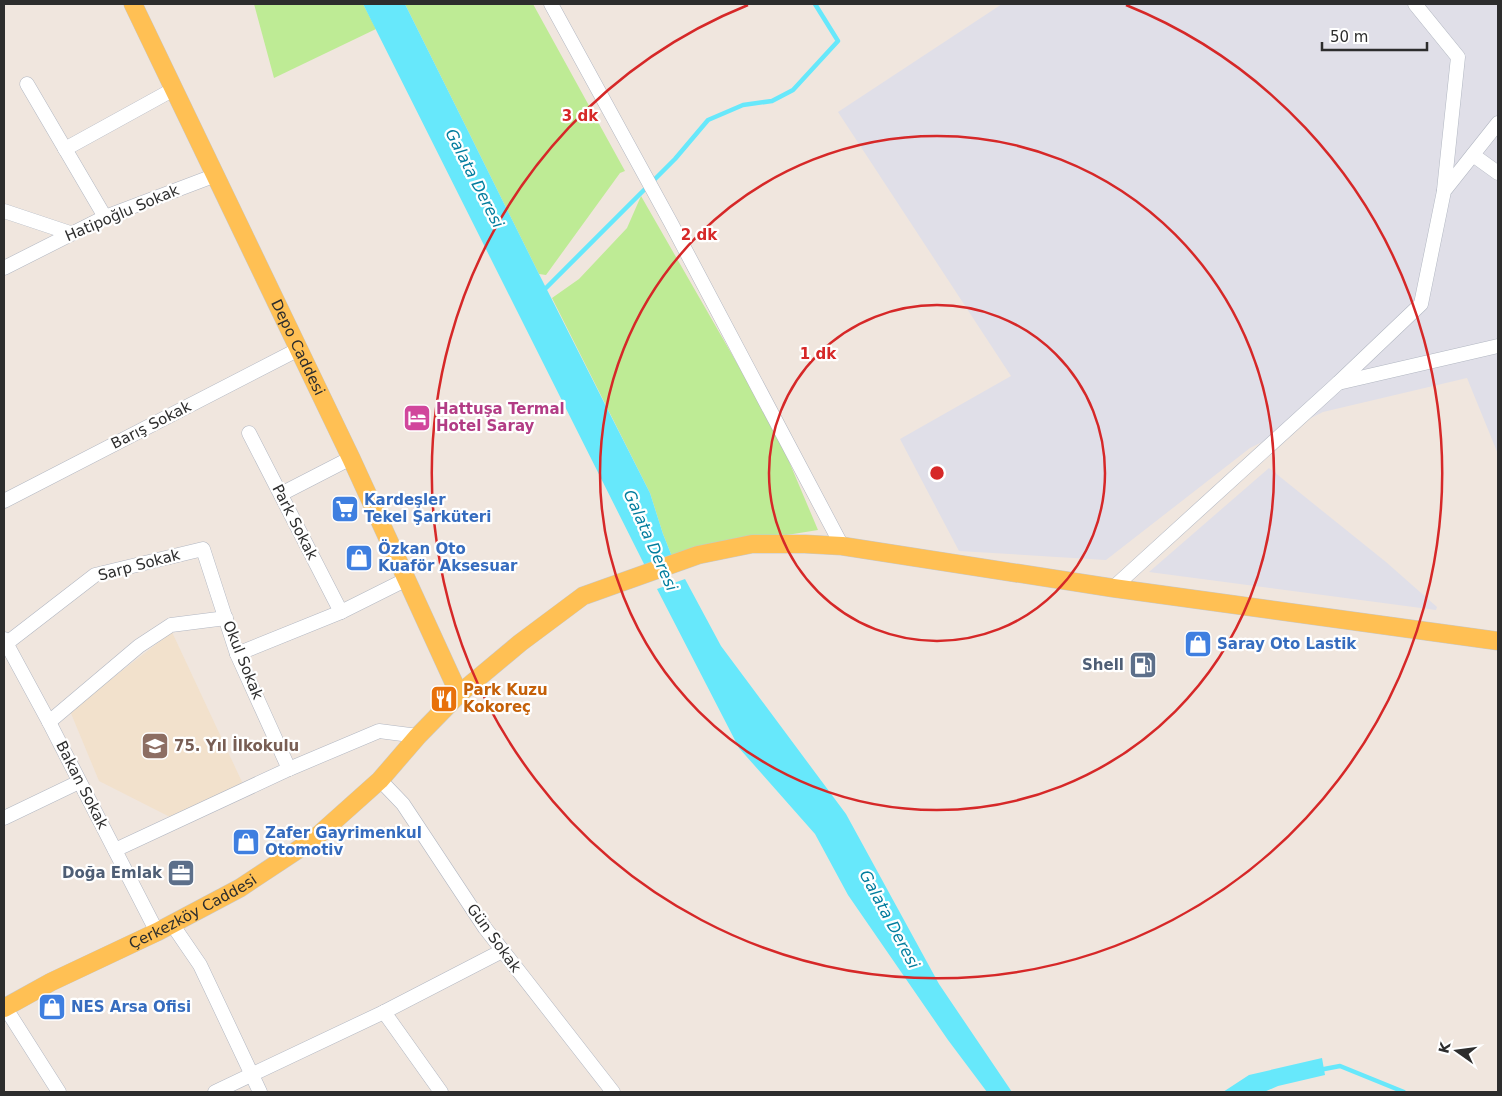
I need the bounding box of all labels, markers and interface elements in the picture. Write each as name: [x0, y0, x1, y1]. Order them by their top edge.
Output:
scale bar: [1322, 20, 1427, 52]
text: 50 m: [1330, 28, 1368, 46]
text: 3 dk: [562, 107, 599, 125]
water label: Galata Deresi: [441, 125, 508, 232]
street label: Hatipoğlu Sokak: [62, 181, 182, 245]
text: 2 dk: [681, 226, 718, 244]
street label: Depo Caddesi: [267, 297, 329, 398]
text: 1 dk: [800, 345, 837, 363]
street label: Barış Sokak: [108, 397, 194, 453]
place label: Hattuşa Termal Hotel Saray: [436, 400, 565, 435]
hotel icon: Hattuşa Termal Hotel Saray: [402, 403, 432, 433]
centre of rings: [928, 464, 946, 482]
street label: Park Sokak: [268, 481, 322, 563]
water label: Galata Deresi: [620, 487, 682, 594]
place label: Kardeşler Tekel Şarküteri: [364, 491, 491, 526]
supermarket icon: Kardeşler Tekel Şarküteri: [330, 494, 360, 524]
place label: Özkan Oto Kuaför Aksesuar: [378, 539, 518, 575]
shop icon: Özkan Oto Kuaför Aksesuar: [344, 543, 374, 573]
street label: Sarp Sokak: [96, 545, 182, 585]
street label: Okul Sokak: [219, 618, 267, 702]
shop icon: Saray Oto Lastik: [1183, 629, 1213, 659]
place label: Saray Oto Lastik: [1217, 635, 1357, 653]
fuel station icon: Shell: [1128, 650, 1158, 680]
place label: Shell: [1082, 656, 1124, 674]
place label: Park Kuzu Kokoreç: [463, 681, 548, 716]
restaurant icon: Park Kuzu Kokoreç: [429, 684, 459, 714]
school or university icon: 75. Yıl İlkokulu: [140, 731, 170, 761]
place label: 75. Yıl İlkokulu: [174, 736, 299, 755]
street label: Bakan Sokak: [52, 738, 112, 832]
place label: Zafer Gayrimenkul Otomotiv: [265, 824, 422, 859]
shop icon: Zafer Gayrimenkul Otomotiv: [231, 827, 261, 857]
office icon: Doğa Emlak: [166, 858, 196, 888]
place label: Doğa Emlak: [62, 864, 163, 882]
water label: Galata Deresi: [856, 867, 924, 972]
street label: Çerkezköy Caddesi: [126, 870, 260, 953]
street label: Gün Sokak: [463, 900, 525, 976]
shop icon: NES Arsa Ofisi: [37, 992, 67, 1022]
place label: NES Arsa Ofisi: [71, 998, 191, 1016]
north arrow: [1432, 1026, 1482, 1076]
text: K: [1435, 1040, 1454, 1055]

